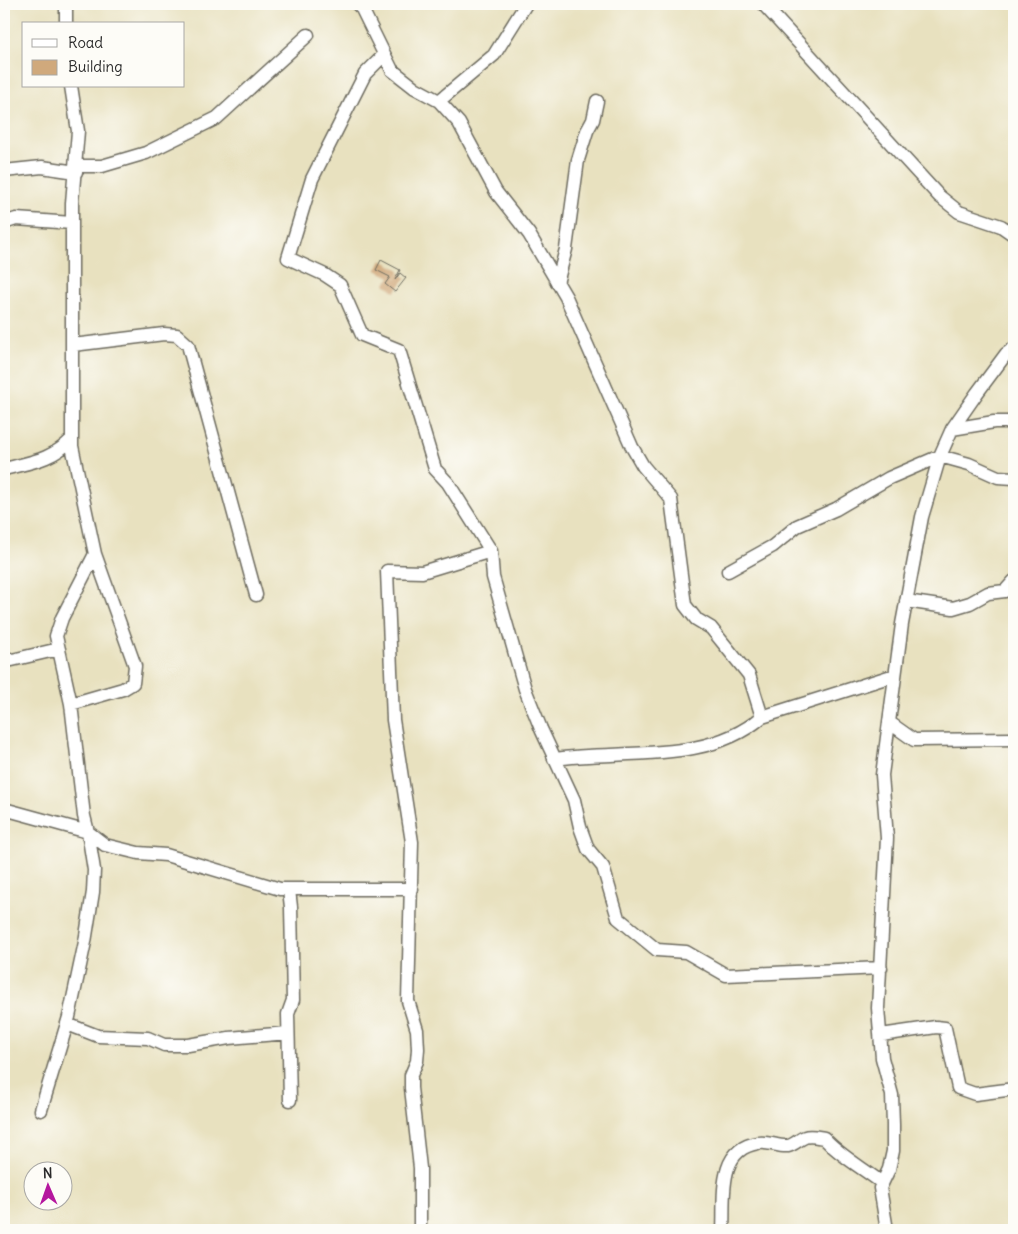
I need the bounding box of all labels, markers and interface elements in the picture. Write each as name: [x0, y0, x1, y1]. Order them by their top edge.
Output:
legend: [22, 22, 185, 88]
text: Road: [68, 33, 103, 52]
text: Building: [68, 57, 123, 76]
north arrow: [22, 1162, 72, 1212]
text: N: [42, 1164, 53, 1182]

